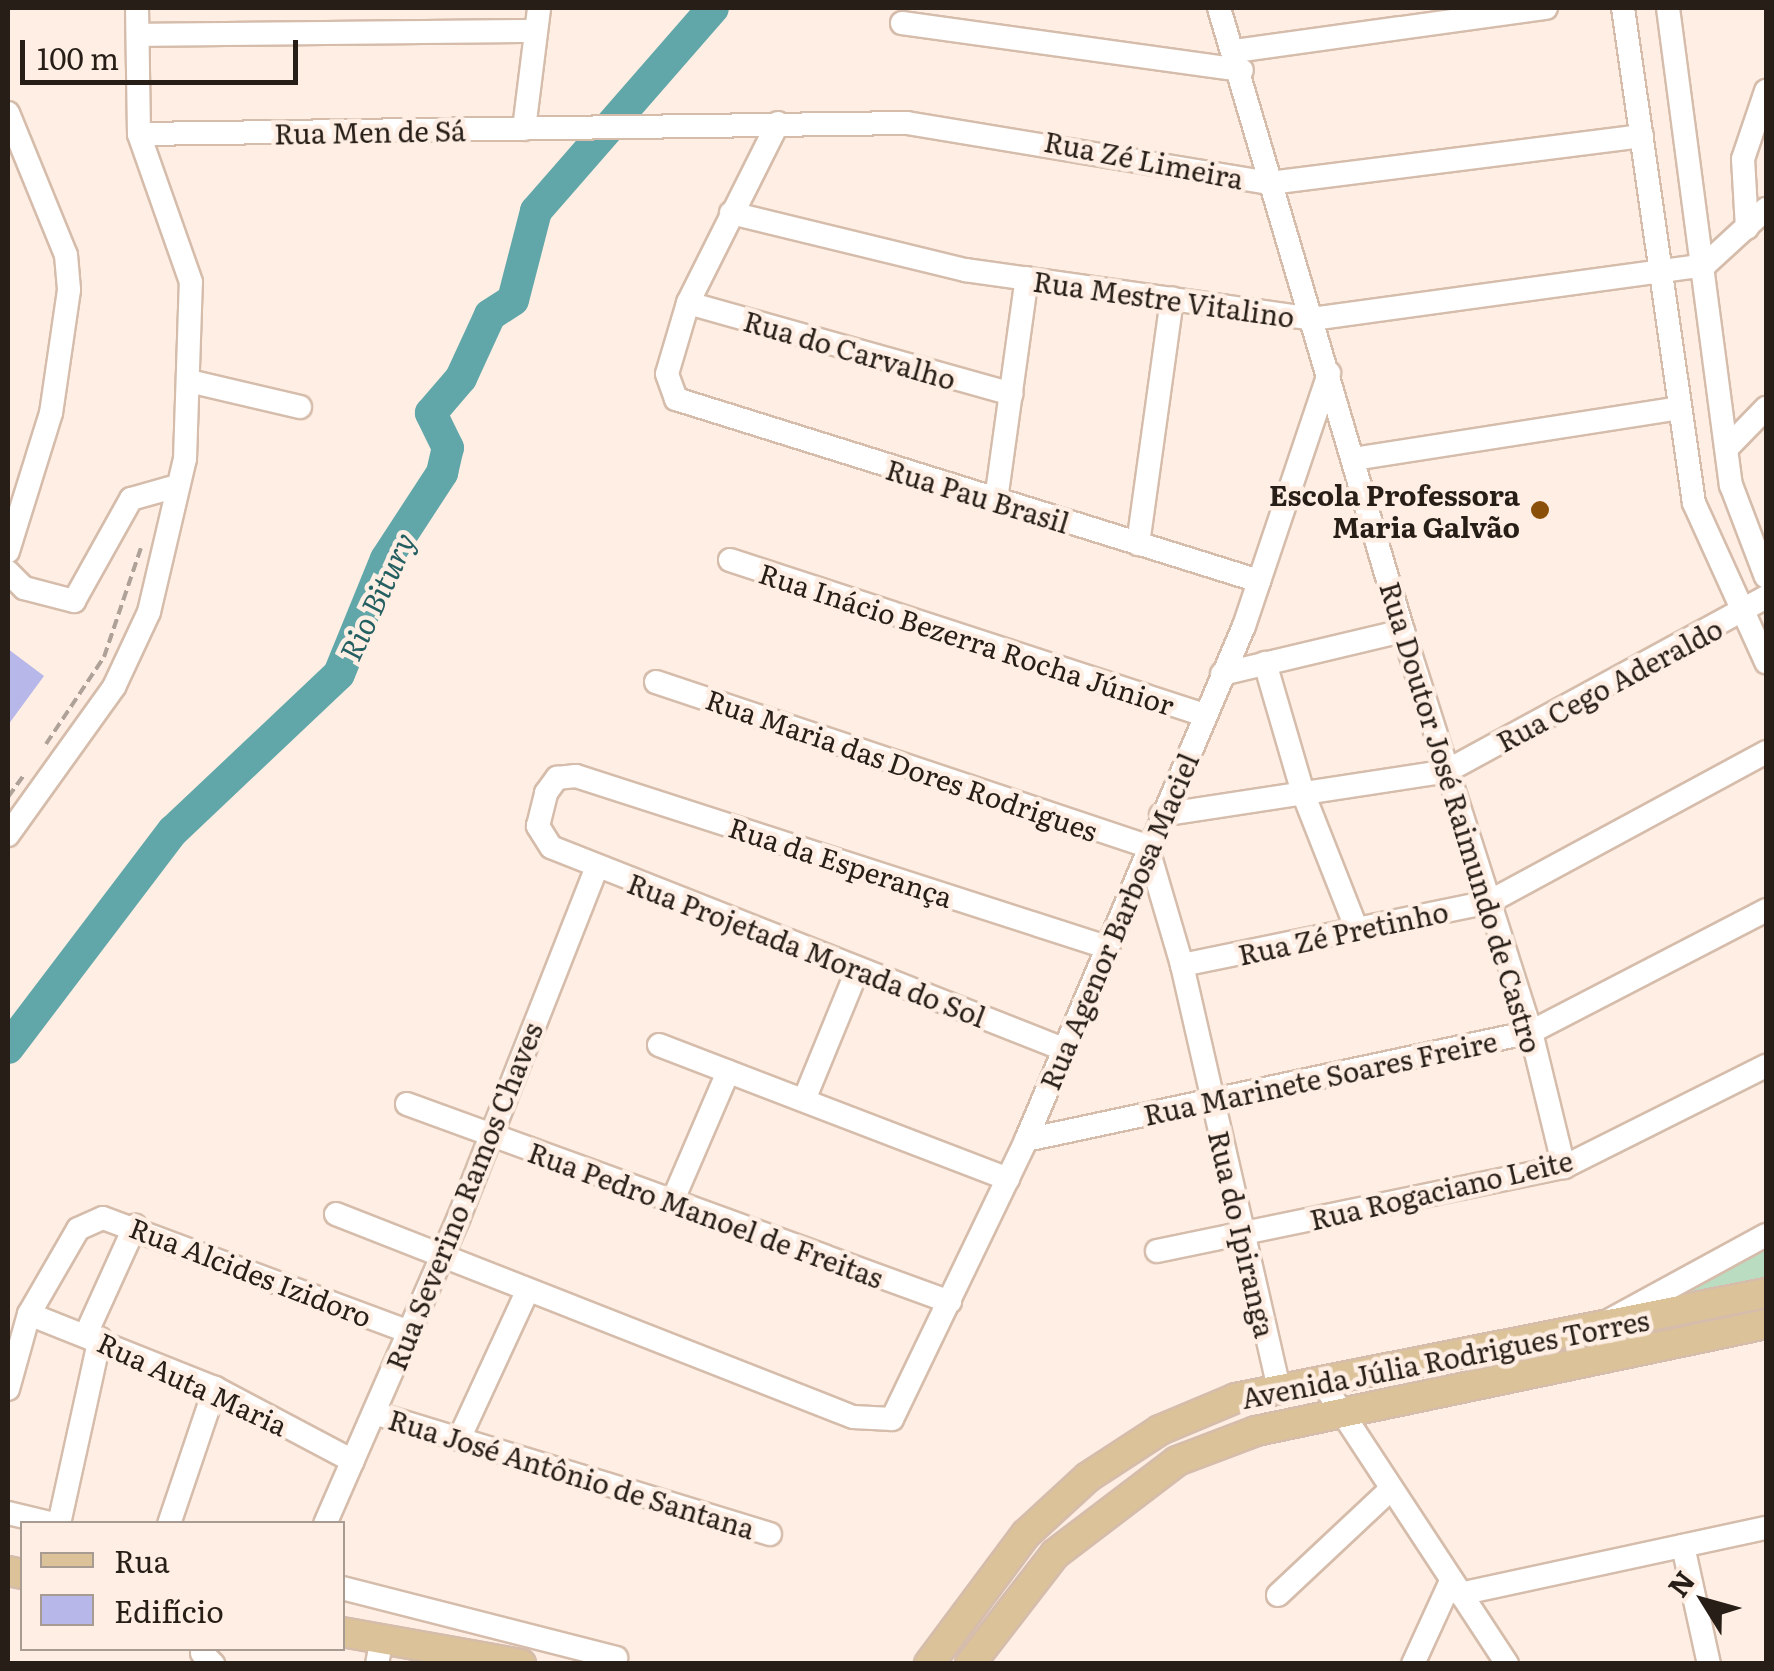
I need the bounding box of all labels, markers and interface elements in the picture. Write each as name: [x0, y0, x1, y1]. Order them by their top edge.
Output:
scale bar: [25, 20, 302, 82]
text: 100 m: [37, 35, 119, 79]
street label: Rua Men de Sá: [274, 113, 466, 149]
street label: Rua Zé Limeira: [1041, 123, 1247, 195]
street label: Rua Mestre Vitalino: [1031, 263, 1297, 333]
street label: Rua do Carvalho: [740, 303, 960, 395]
street label: Rua Pau Brasil: [882, 451, 1074, 539]
place label: Escola Professora Maria Galvão: [1269, 477, 1520, 543]
marker: Escola Professora Maria Galvão: [1529, 499, 1551, 521]
water label: Rio Bitury: [331, 526, 421, 666]
street label: Rua Inácio Bezerra Rocha Júnior: [755, 555, 1179, 721]
street label: Rua Doutor José Raimundo de Castro: [1374, 577, 1550, 1057]
street label: Rua Cego Aderaldo: [1490, 610, 1728, 758]
street label: Rua Maria das Dores Rodrigues: [702, 681, 1102, 847]
street label: Rua Agenor Barbosa Maciel: [1032, 748, 1204, 1094]
street label: Rua da Esperança: [725, 809, 957, 913]
street label: Rua Projetada Morada do Sol: [623, 865, 991, 1033]
street label: Rua Zé Pretinho: [1235, 893, 1451, 971]
street label: Rua Severino Ramos Chaves: [378, 1017, 548, 1375]
street label: Rua Marinete Soares Freire: [1140, 1023, 1500, 1131]
street label: Rua do Ipiranga: [1203, 1127, 1283, 1341]
street label: Rua Pedro Manoel de Freitas: [524, 1134, 888, 1294]
street label: Rua Rogaciano Leite: [1306, 1142, 1576, 1236]
street label: Rua Alcides Izidoro: [125, 1209, 377, 1333]
street label: Avenida Júlia Rodrigues Torres: [1238, 1302, 1652, 1414]
street label: Rua Auta Maria: [93, 1324, 293, 1442]
street label: Rua José Antônio de Santana: [385, 1401, 759, 1545]
legend: [20, 1521, 345, 1651]
text: Rua: [114, 1538, 170, 1582]
north arrow: [1654, 1551, 1754, 1651]
text: N: [1656, 1561, 1704, 1605]
text: Edifício: [114, 1588, 224, 1632]

